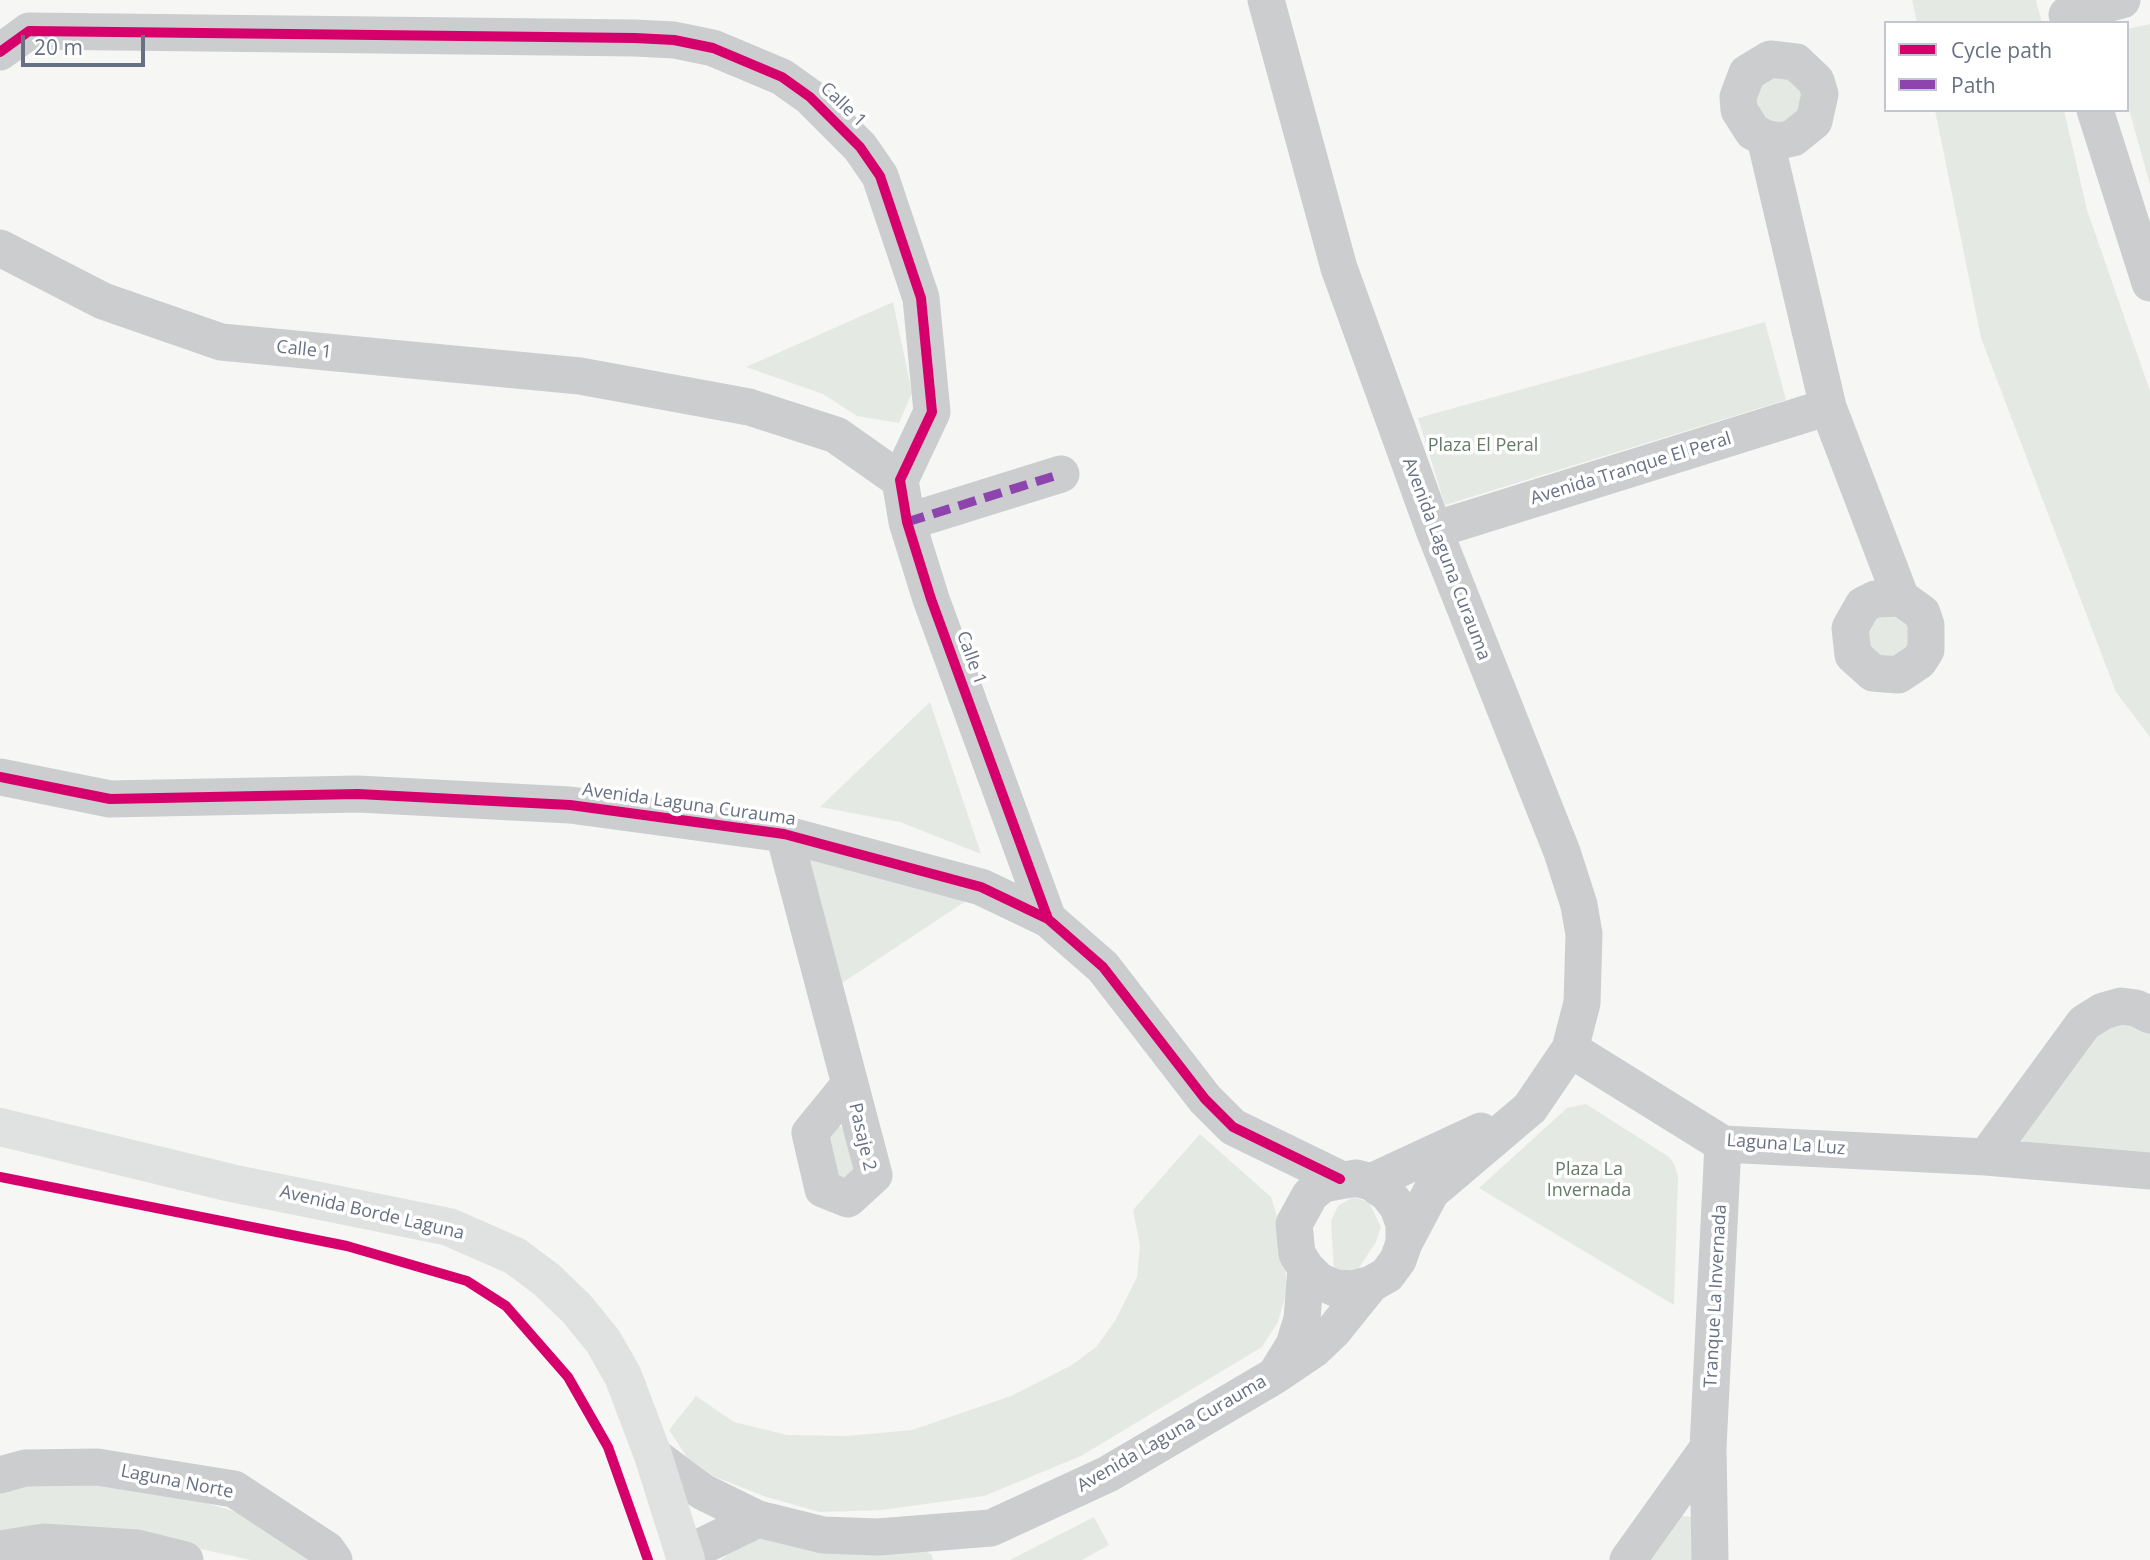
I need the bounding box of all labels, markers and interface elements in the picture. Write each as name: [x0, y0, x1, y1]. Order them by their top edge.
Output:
scale bar: [24, 21, 149, 65]
legend: [1884, 21, 2129, 112]
text: 20 m: [34, 33, 83, 61]
text: Cycle path: [1951, 36, 2052, 64]
text: Path: [1951, 71, 1996, 99]
street label: Calle 1: [816, 78, 870, 132]
street label: Calle 1: [275, 336, 333, 364]
street label: Avenida Tranque El Peral: [1528, 428, 1734, 510]
park label: Plaza El Peral: [1428, 435, 1538, 457]
street label: Avenida Laguna Curauma: [1397, 455, 1495, 663]
street label: Calle 1: [951, 628, 991, 688]
street label: Avenida Laguna Curauma: [581, 779, 797, 831]
street label: Pasaje 2: [844, 1101, 880, 1173]
street label: Laguna La Luz: [1726, 1130, 1846, 1160]
park label: Plaza La Invernada: [1547, 1159, 1631, 1202]
street label: Avenida Borde Laguna: [278, 1181, 466, 1245]
street label: Tranque La Invernada: [1700, 1204, 1732, 1388]
street label: Avenida Laguna Curauma: [1073, 1371, 1271, 1497]
street label: Laguna Norte: [119, 1461, 235, 1503]

